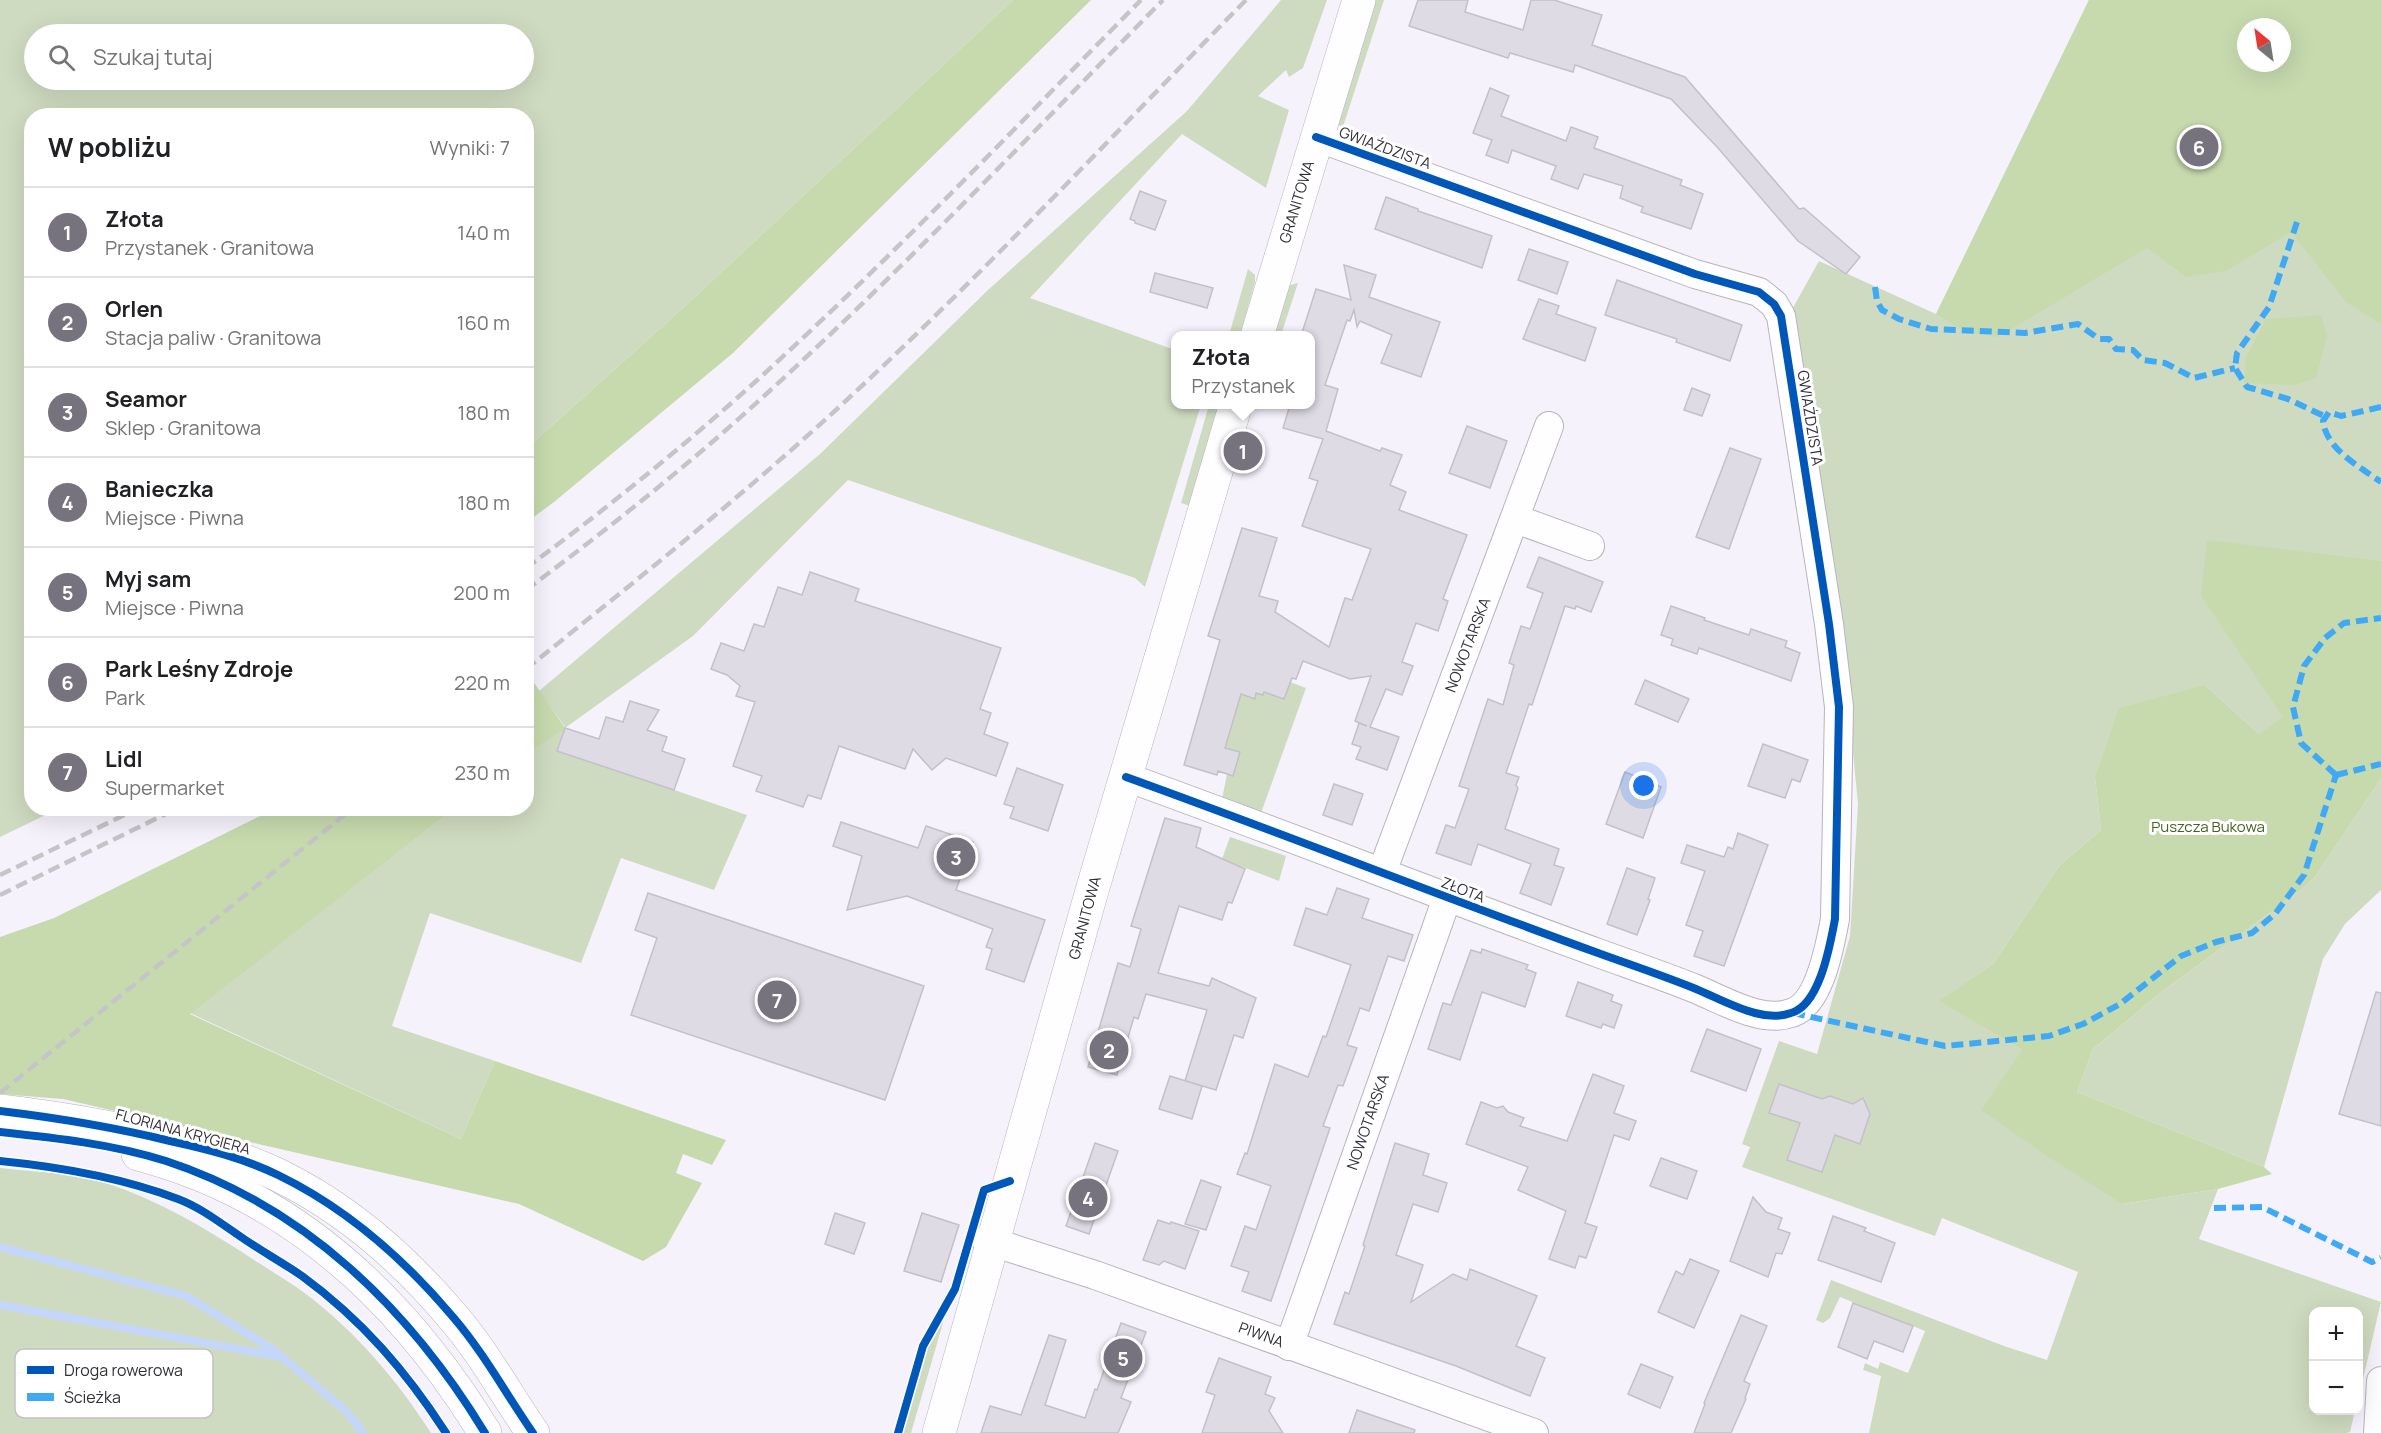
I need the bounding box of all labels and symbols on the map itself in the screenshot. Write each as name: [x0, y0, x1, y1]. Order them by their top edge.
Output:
north arrow: [2237, 18, 2291, 72]
street label: GWIAŹDZISTA: [1336, 121, 1435, 174]
pin: 6: [2180, 124, 2218, 170]
street label: GRANITOWA: [1274, 158, 1319, 246]
street label: GWIAŹDZISTA: [1793, 369, 1828, 468]
pin: 1: [1224, 428, 1262, 474]
street label: NOWOTARSKA: [1440, 594, 1495, 695]
your location: [1629, 771, 1658, 800]
park label: Puszcza Bukowa: [2151, 816, 2265, 837]
pin: 3: [936, 834, 976, 880]
street label: ZŁOTA: [1438, 872, 1489, 908]
street label: GRANITOWA: [1063, 874, 1106, 962]
pin: 7: [758, 978, 796, 1022]
pin: 2: [1090, 1028, 1128, 1072]
street label: NOWOTARSKA: [1341, 1071, 1394, 1173]
street label: FLORIANA KRYGIERA: [114, 1103, 253, 1160]
pin: 4: [1068, 1176, 1108, 1220]
street label: PIWNA: [1236, 1317, 1287, 1352]
pin: 5: [1104, 1336, 1142, 1380]
legend: [15, 1349, 213, 1418]
text: Droga rowerowa: [64, 1359, 183, 1381]
text: Ścieżka: [64, 1386, 121, 1408]

